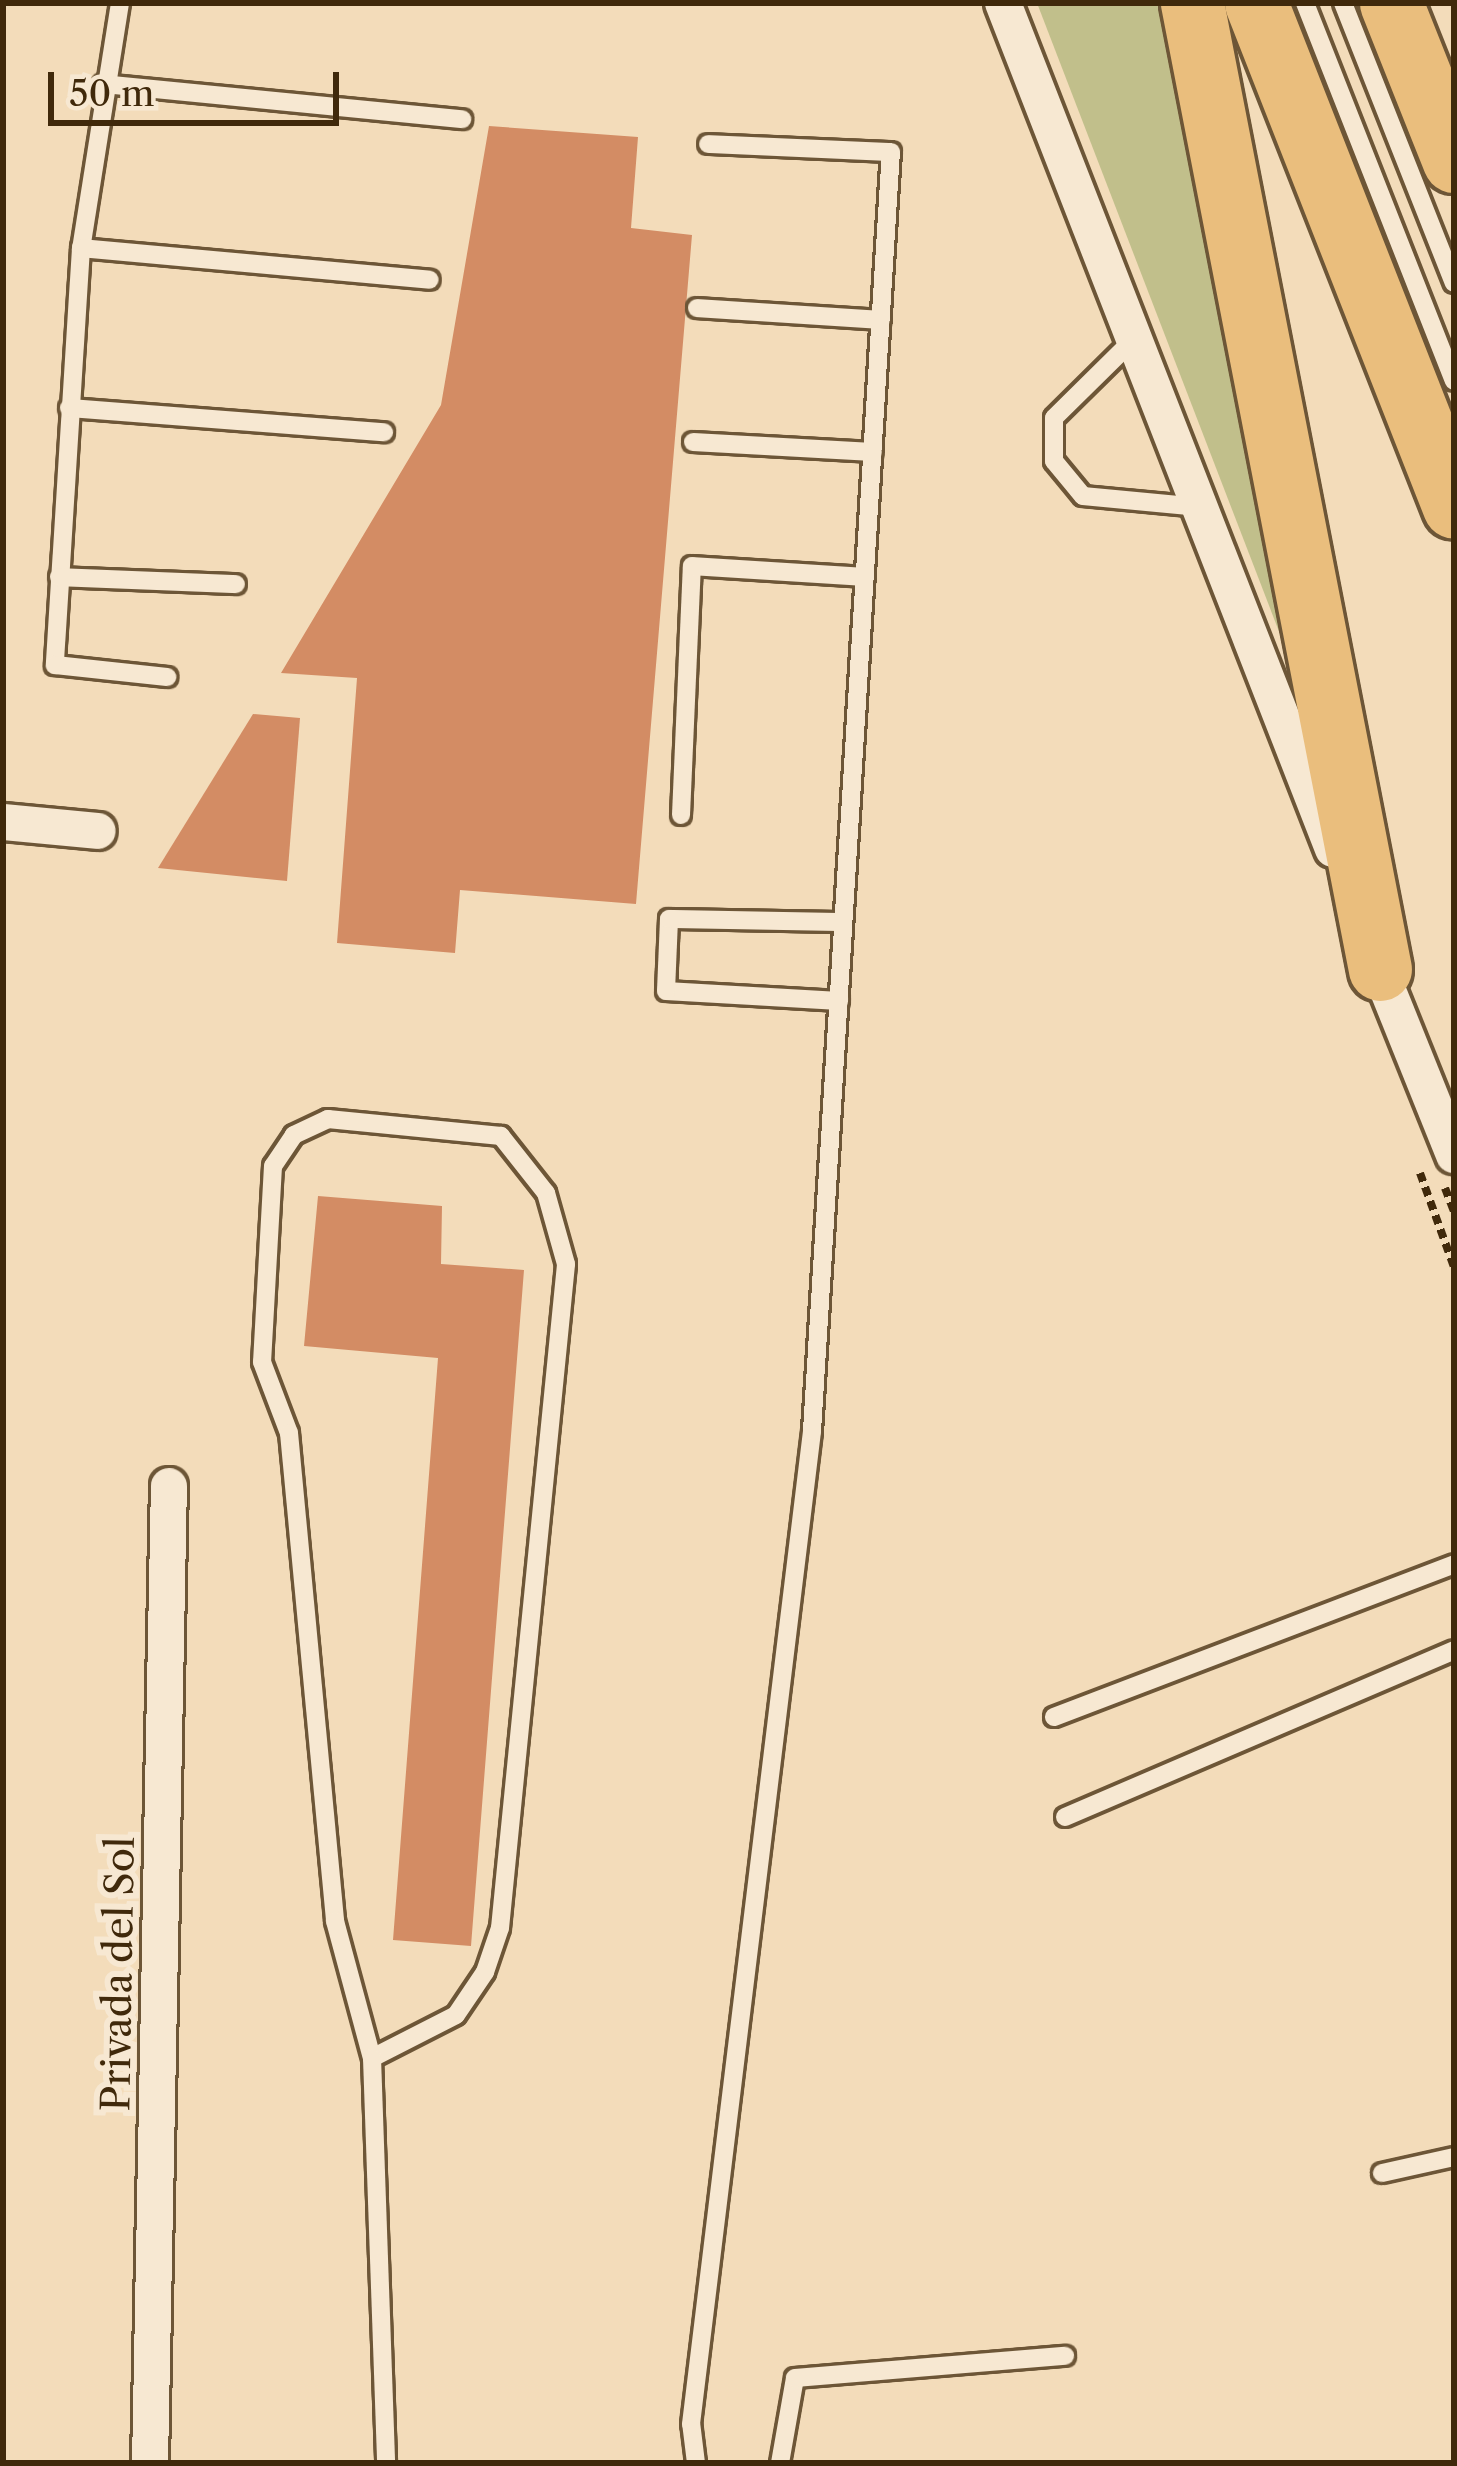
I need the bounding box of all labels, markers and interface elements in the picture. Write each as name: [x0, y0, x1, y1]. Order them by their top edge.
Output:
scale bar: [54, 48, 345, 122]
text: 50 m: [69, 71, 154, 115]
street label: Privada del Sol: [92, 1836, 144, 2112]

